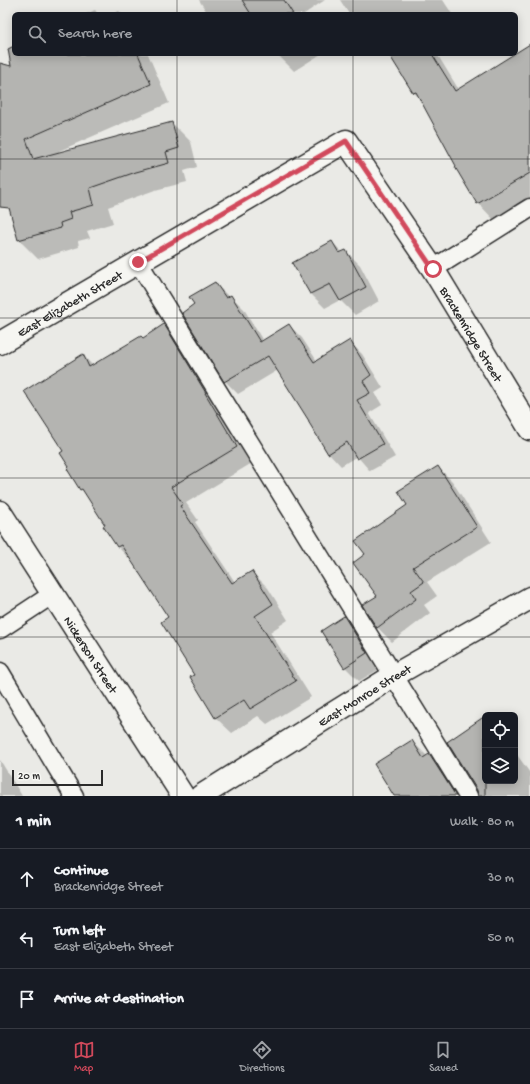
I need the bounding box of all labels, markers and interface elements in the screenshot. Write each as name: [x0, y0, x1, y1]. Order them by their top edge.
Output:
search box: [12, 12, 518, 56]
icon: search: [26, 23, 48, 45]
text: Search here: [58, 25, 132, 43]
route end: [129, 253, 147, 271]
route start: [424, 260, 442, 278]
street label: East Elizabeth Street: [15, 268, 127, 341]
street label: Brackenridge Street: [435, 284, 505, 387]
street label: Nickerson Street: [59, 614, 121, 698]
street label: East Monroe Street: [316, 662, 416, 731]
map controls: [482, 712, 518, 784]
button: locate: [482, 712, 518, 748]
button: layers: [482, 748, 518, 784]
scale bar: [12, 768, 103, 787]
text: 20 m: [18, 771, 40, 783]
text: 1 min: [16, 812, 51, 832]
text: Walk · 80 m: [450, 815, 514, 830]
text: Continue: [54, 862, 108, 880]
icon: ahead: [16, 868, 38, 890]
text: 30 m: [488, 871, 514, 886]
text: Brackenridge Street: [54, 880, 162, 895]
text: Turn left: [54, 922, 105, 940]
icon: left: [16, 928, 38, 950]
text: 50 m: [487, 931, 514, 946]
text: East Elizabeth Street: [54, 940, 173, 955]
icon: arrive: [16, 988, 38, 1010]
text: Arrive at destination: [54, 990, 184, 1008]
tab: Map: [73, 1039, 95, 1075]
tab: Directions: [240, 1039, 284, 1075]
tab: Saved: [429, 1039, 457, 1075]

